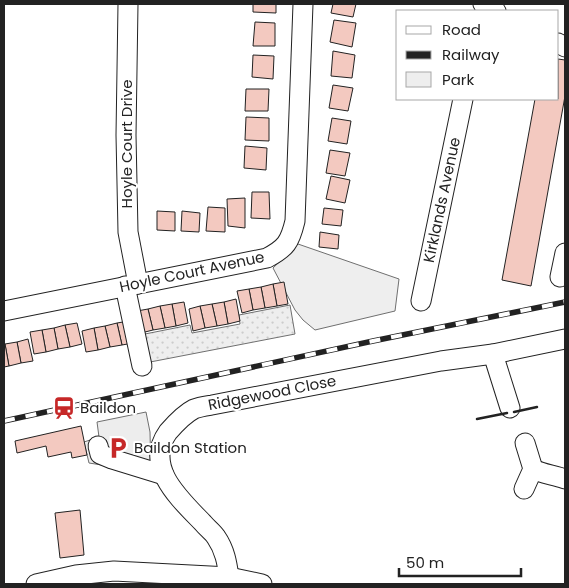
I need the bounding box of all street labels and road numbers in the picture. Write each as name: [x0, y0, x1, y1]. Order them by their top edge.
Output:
street label: Hoyle Court Drive: [116, 80, 137, 208]
street label: Kirklands Avenue: [418, 135, 465, 265]
street label: Hoyle Court Avenue: [118, 246, 266, 297]
street label: Ridgewood Close: [206, 370, 338, 415]

